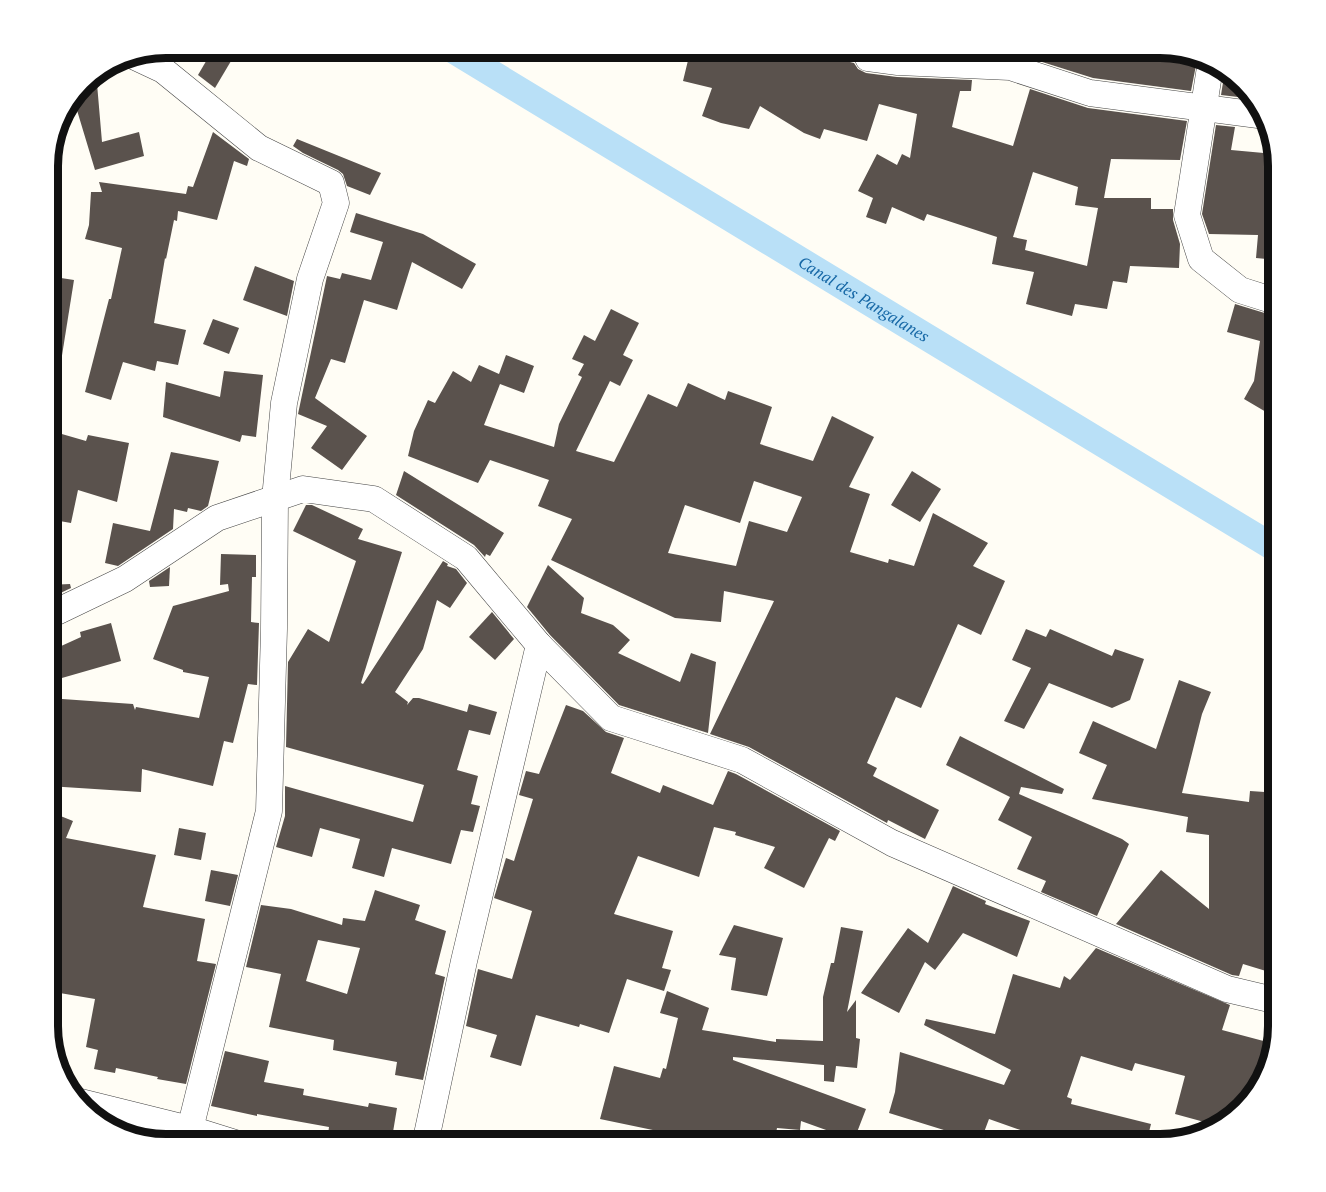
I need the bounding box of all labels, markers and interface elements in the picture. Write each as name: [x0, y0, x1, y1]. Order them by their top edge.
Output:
water label: Canal des Pangalanes: [794, 251, 934, 347]

